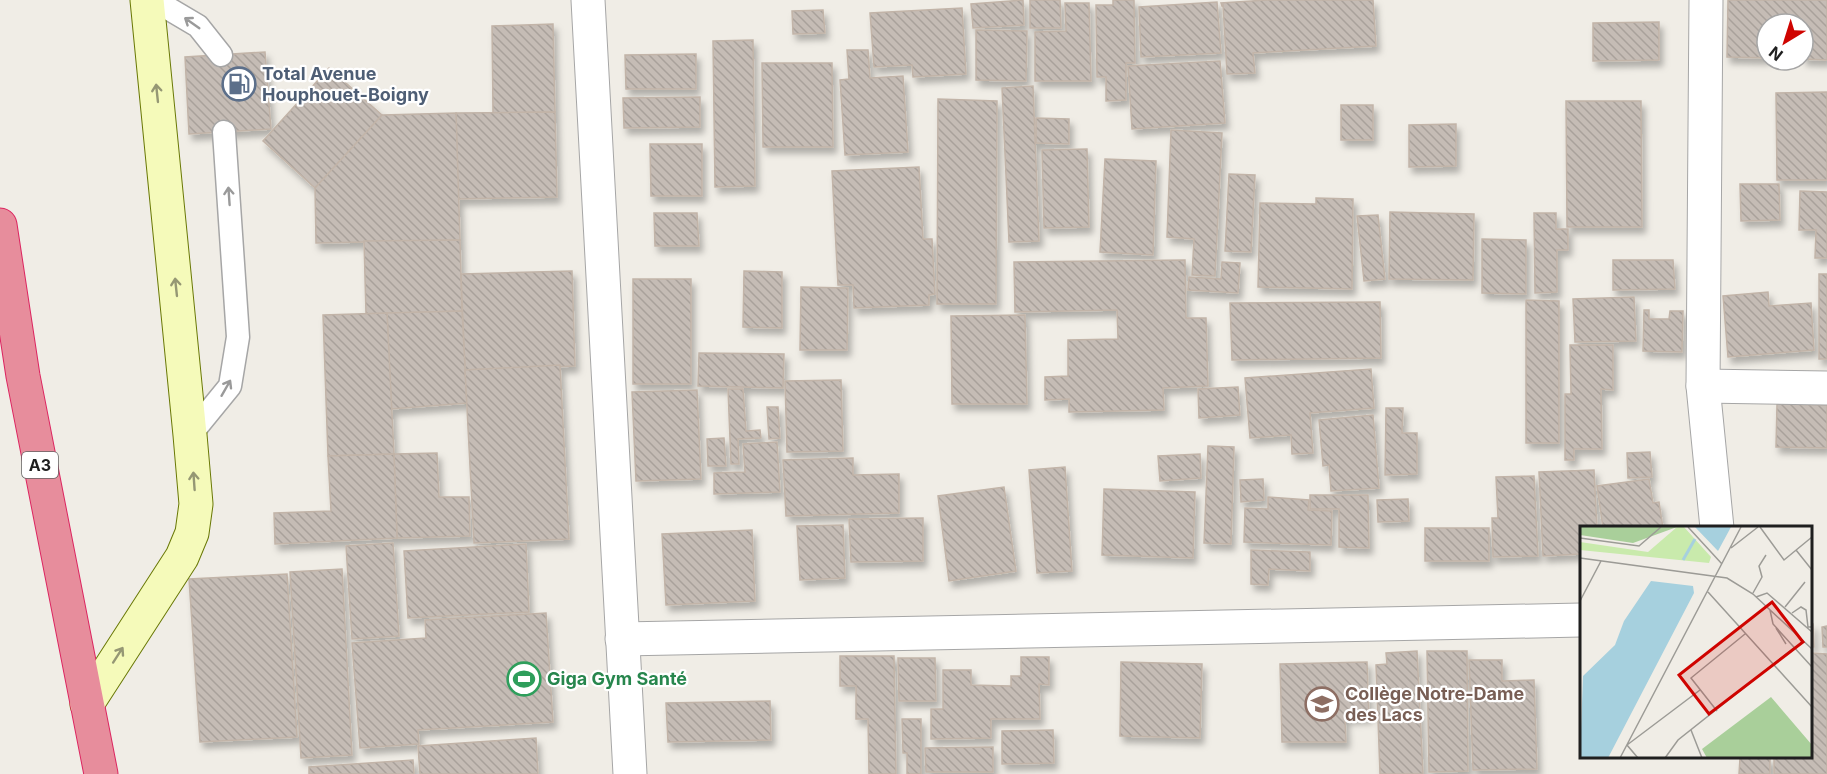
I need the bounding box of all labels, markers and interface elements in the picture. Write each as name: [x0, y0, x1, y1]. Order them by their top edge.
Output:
north arrow: [1755, 12, 1815, 72]
one-way arrow: [184, 17, 200, 29]
text: N: [1765, 42, 1787, 65]
place label: Total Avenue Houphouet-Boigny: [262, 63, 429, 105]
fuel station icon: Total Avenue Houphouet-Boigny: [221, 66, 257, 102]
one-way arrow: [151, 84, 162, 104]
one-way arrow: [223, 187, 234, 206]
one-way arrow: [170, 278, 181, 298]
one-way arrow: [220, 380, 232, 397]
road number: A3: [22, 452, 58, 478]
one-way arrow: [188, 472, 199, 492]
inset map: [1580, 526, 1812, 759]
one-way arrow: [113, 647, 125, 664]
sports icon: Giga Gym Santé: [506, 661, 542, 697]
place label: Giga Gym Santé: [547, 668, 687, 689]
place label: Collège Notre-Dame des Lacs: [1345, 683, 1524, 725]
school or university icon: Collège Notre-Dame des Lacs: [1304, 686, 1340, 722]

